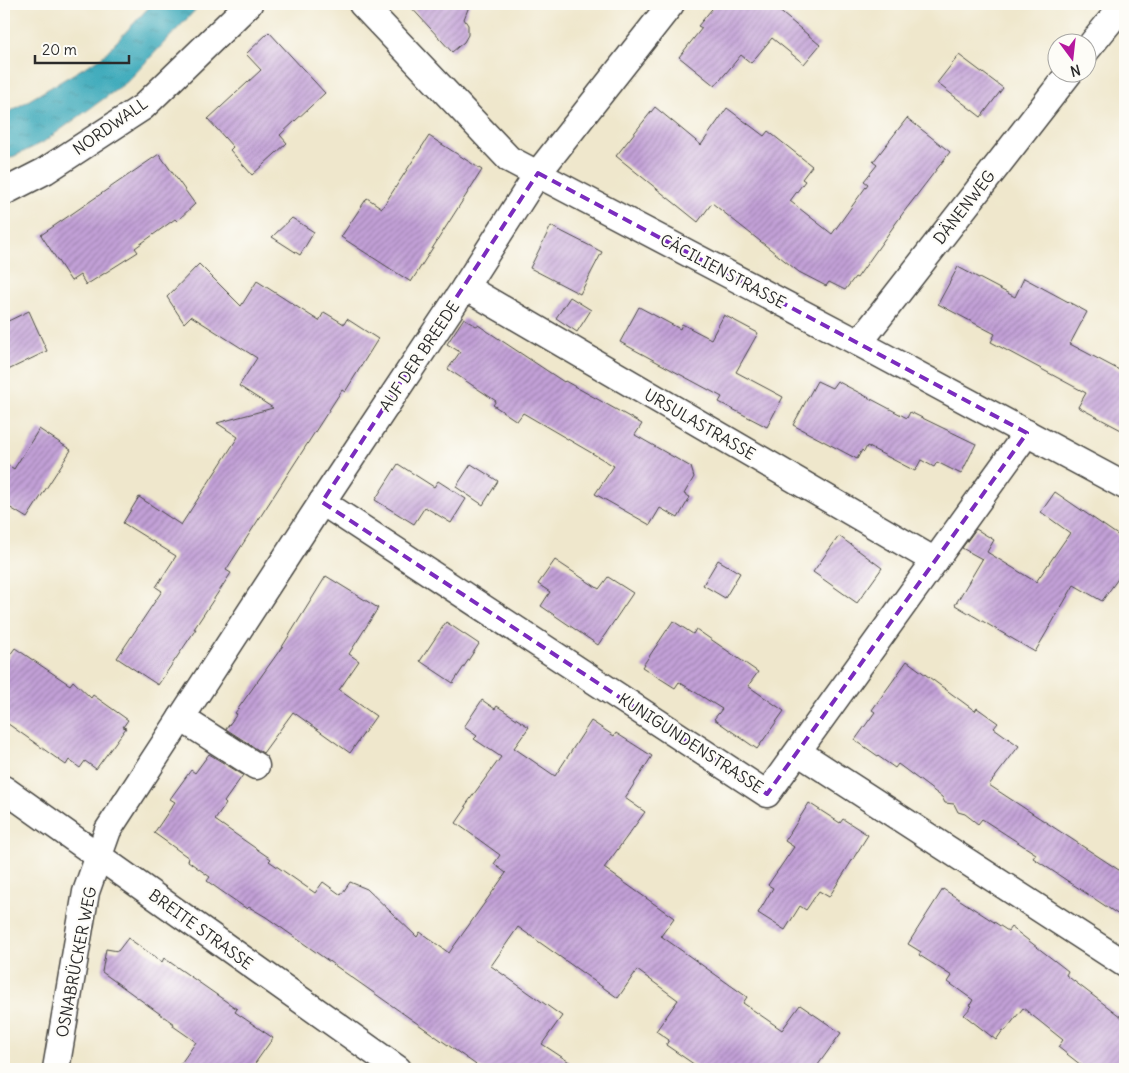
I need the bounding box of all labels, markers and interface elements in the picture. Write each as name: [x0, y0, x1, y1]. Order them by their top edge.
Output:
scale bar: [35, 32, 129, 64]
north arrow: [1046, 32, 1096, 82]
text: 20 m: [42, 40, 77, 59]
text: N: [1068, 61, 1082, 81]
street label: NORDWALL: [69, 93, 151, 159]
street label: DÄNENWEG: [929, 166, 999, 248]
street label: CÄCILIENSTRASSE: [657, 229, 789, 313]
street label: AUF DER BREEDE: [375, 297, 463, 415]
street label: URSULASTRASSE: [641, 384, 759, 464]
street label: KUNIGUNDENSTRASSE: [615, 689, 767, 797]
street label: OSNABRÜCKER WEG: [52, 885, 100, 1039]
street label: BREITE STRASSE: [145, 885, 257, 973]

